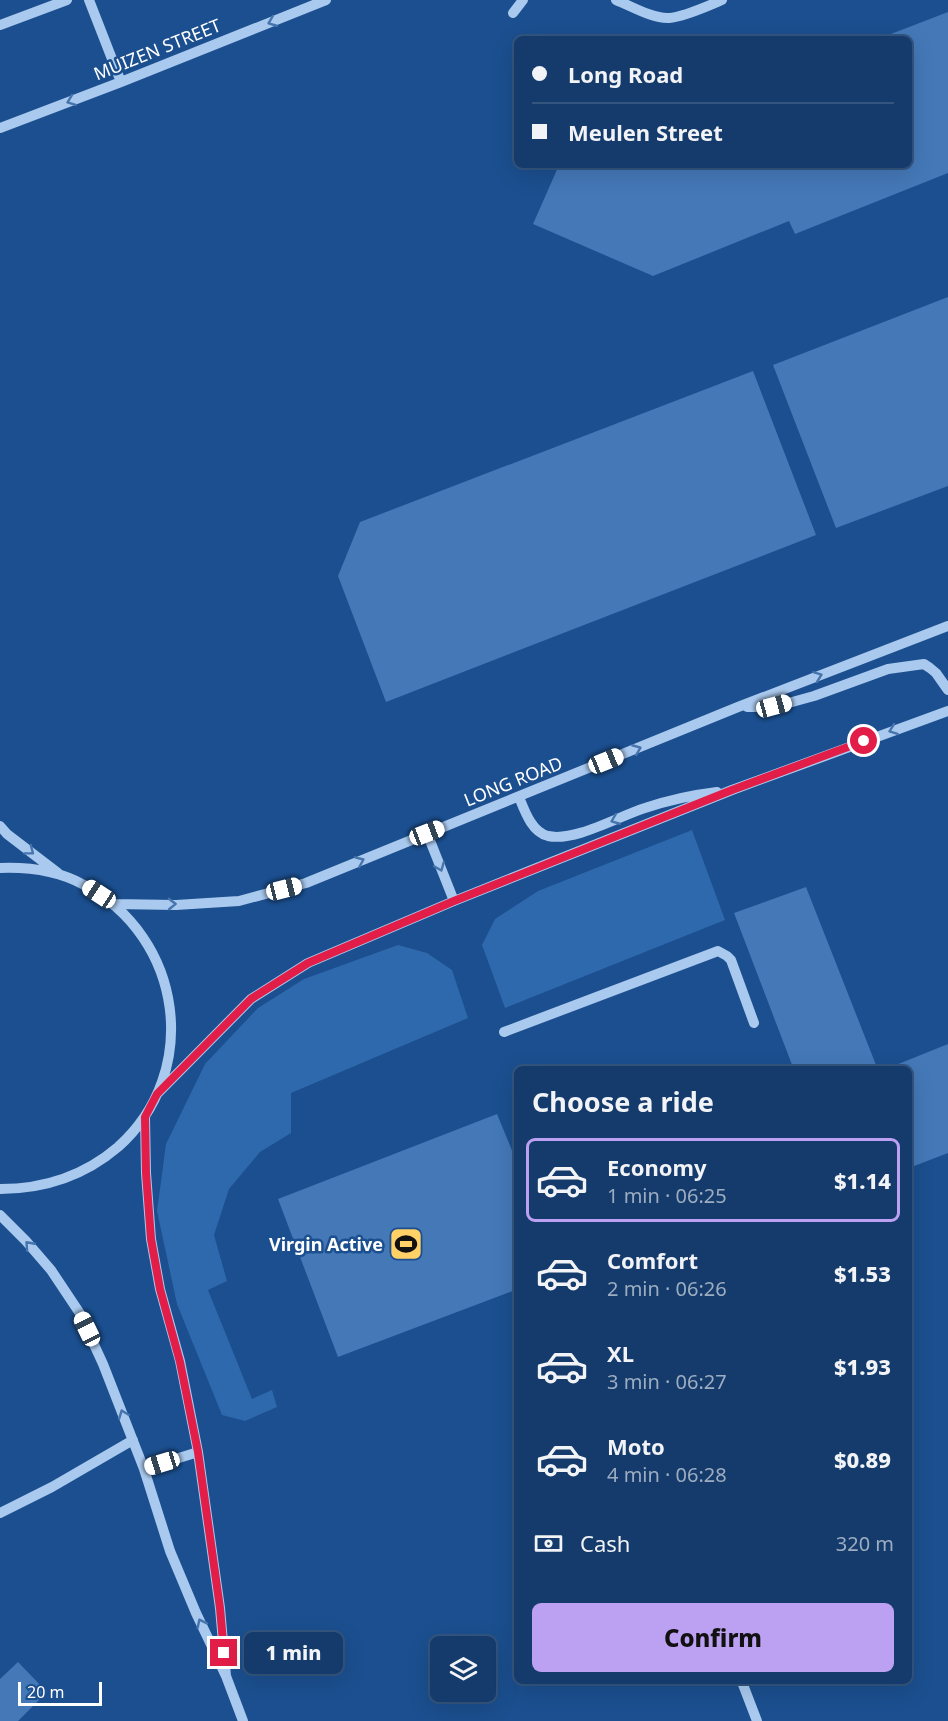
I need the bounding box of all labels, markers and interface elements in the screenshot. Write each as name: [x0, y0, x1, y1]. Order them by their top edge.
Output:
street label: MUIZEN STREET: [90, 13, 224, 85]
one-way arrow: [267, 15, 278, 27]
text: Long Road: [568, 59, 683, 89]
one-way arrow: [66, 93, 77, 106]
text: Meulen Street: [568, 117, 723, 147]
one-way arrow: [812, 671, 823, 684]
car: [754, 693, 794, 719]
one-way arrow: [888, 723, 899, 736]
route start: [850, 727, 877, 754]
one-way arrow: [630, 744, 641, 756]
car: [586, 746, 626, 776]
street label: LONG ROAD: [460, 750, 566, 812]
one-way arrow: [610, 813, 621, 825]
car: [407, 818, 447, 848]
one-way arrow: [23, 844, 34, 855]
one-way arrow: [353, 856, 364, 868]
one-way arrow: [433, 861, 445, 872]
car: [264, 876, 304, 902]
car: [79, 877, 119, 911]
one-way arrow: [168, 898, 177, 910]
text: Choose a ride: [532, 1083, 714, 1120]
text: Economy: [607, 1152, 706, 1182]
icon: car: [535, 1153, 589, 1207]
text: $1.14: [834, 1165, 891, 1195]
text: 1 min · 06:25: [607, 1182, 727, 1209]
sports icon: Virgin Active: [388, 1226, 424, 1262]
place label: Virgin Active: [269, 1232, 383, 1256]
one-way arrow: [25, 1241, 36, 1252]
text: Comfort: [607, 1245, 698, 1275]
icon: car: [535, 1246, 589, 1300]
text: $1.53: [834, 1258, 891, 1288]
text: 2 min · 06:26: [607, 1275, 727, 1302]
car: [71, 1309, 103, 1349]
text: XL: [607, 1338, 634, 1368]
icon: car: [535, 1339, 589, 1393]
text: $1.93: [834, 1351, 891, 1381]
text: 3 min · 06:27: [607, 1368, 727, 1395]
one-way arrow: [118, 1409, 130, 1420]
text: Moto: [607, 1431, 665, 1461]
icon: car: [535, 1432, 589, 1486]
text: $0.89: [834, 1444, 891, 1474]
car: [142, 1449, 182, 1477]
text: 4 min · 06:28: [607, 1461, 727, 1488]
icon: cash: [532, 1527, 565, 1560]
text: Cash: [580, 1528, 630, 1558]
text: 320 m: [836, 1530, 894, 1557]
button: Confirm: [532, 1603, 894, 1672]
one-way arrow: [196, 1619, 208, 1630]
callout: 1 min: [245, 1632, 344, 1674]
map controls: [430, 1636, 496, 1702]
button: layers: [430, 1636, 496, 1702]
route end: [210, 1639, 237, 1666]
text: 1 min: [266, 1639, 321, 1666]
scale bar: [18, 1679, 102, 1706]
text: 20 m: [27, 1681, 64, 1703]

